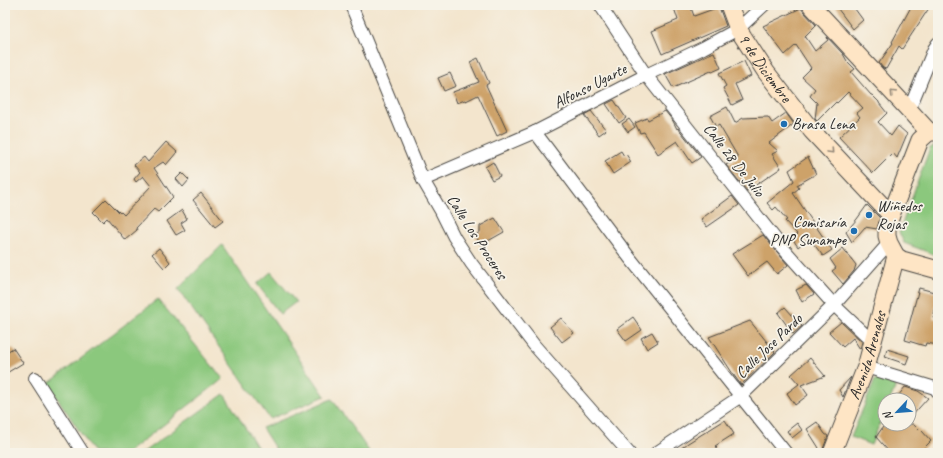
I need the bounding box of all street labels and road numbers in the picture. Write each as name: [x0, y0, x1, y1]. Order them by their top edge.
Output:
street label: 9 de Diciembre: [734, 30, 797, 108]
street label: Alfonso Ugarte: [550, 58, 632, 113]
street label: Calle 28 De Julio: [699, 119, 770, 202]
street label: Calle Los Proceres: [442, 191, 513, 284]
street label: Calle Jose Pardo: [731, 308, 808, 383]
street label: Avenida Arenales: [844, 308, 891, 402]

